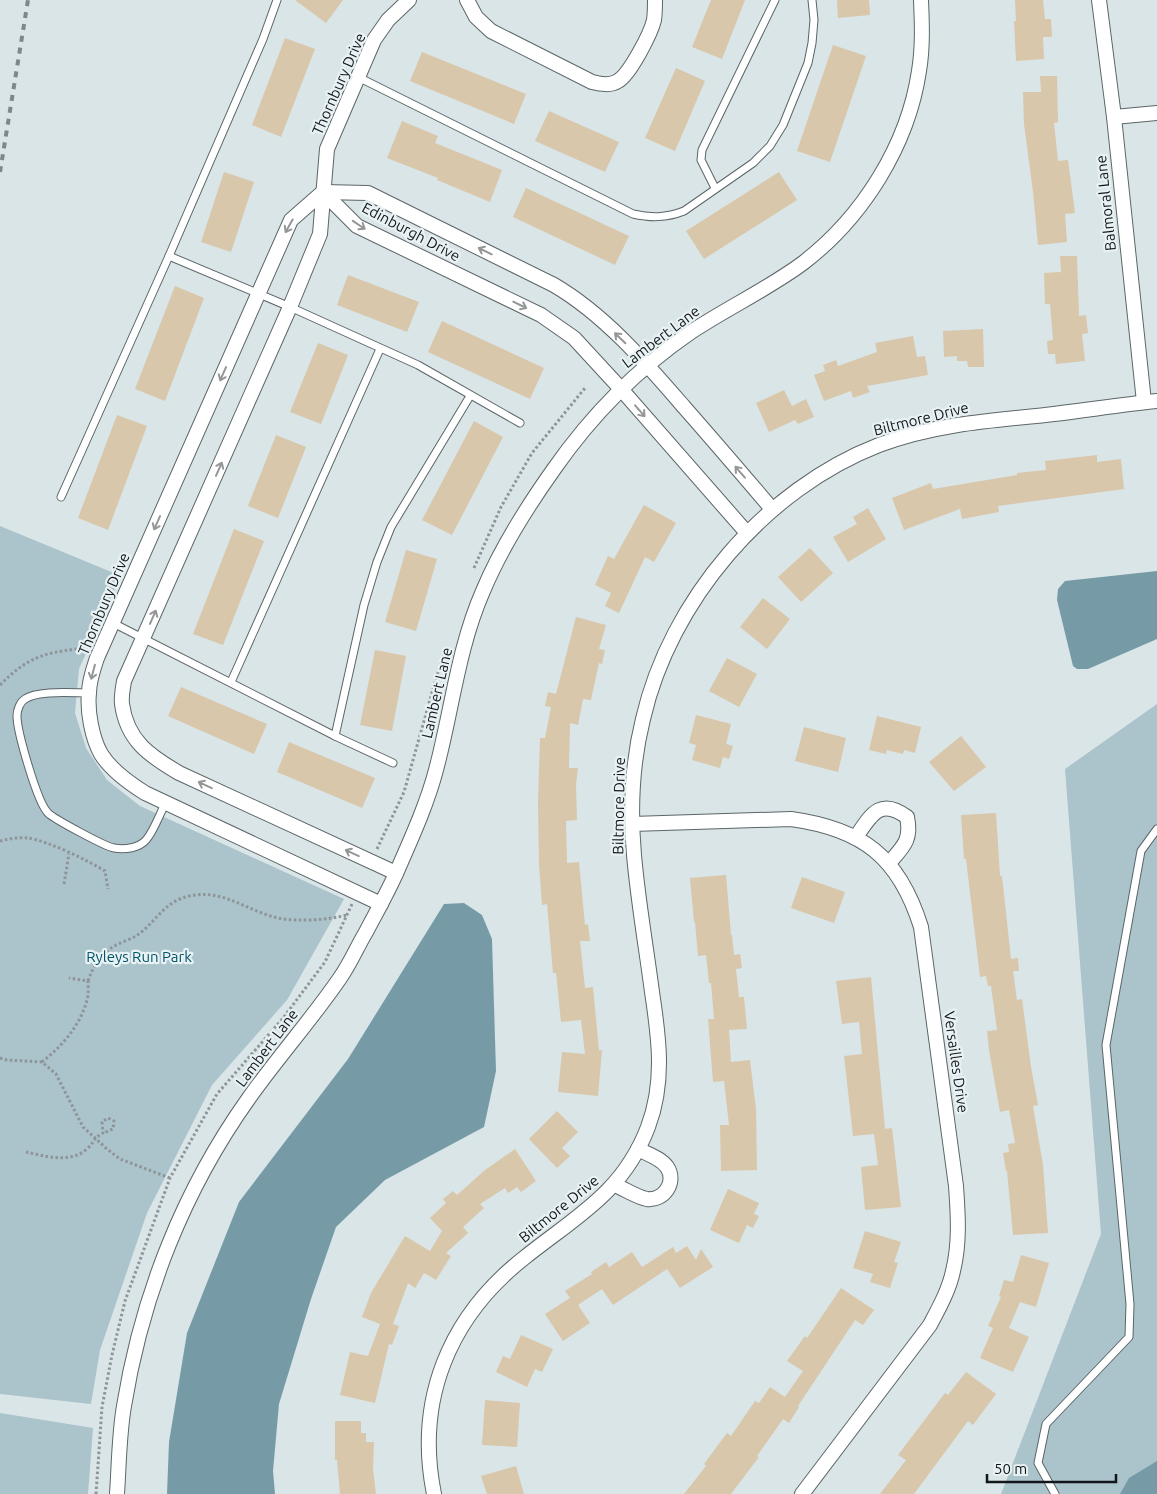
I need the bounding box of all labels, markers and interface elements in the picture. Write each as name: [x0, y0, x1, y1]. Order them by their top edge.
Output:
street label: Thornbury Drive: [309, 30, 369, 137]
street label: Balmoral Lane: [1092, 155, 1119, 252]
street label: Edinburgh Drive: [359, 199, 463, 265]
one-way arrow: [284, 218, 294, 233]
one-way arrow: [352, 220, 366, 230]
one-way arrow: [478, 246, 493, 255]
one-way arrow: [512, 301, 527, 310]
street label: Lambert Lane: [619, 302, 703, 371]
one-way arrow: [614, 332, 626, 344]
one-way arrow: [217, 366, 227, 381]
street label: Biltmore Drive: [871, 398, 970, 439]
one-way arrow: [634, 405, 646, 418]
one-way arrow: [214, 462, 224, 477]
one-way arrow: [735, 466, 746, 479]
one-way arrow: [152, 515, 162, 530]
street label: Thornbury Drive: [74, 550, 133, 657]
one-way arrow: [148, 610, 158, 625]
street label: Lambert Lane: [418, 646, 455, 740]
one-way arrow: [88, 663, 97, 679]
street label: Biltmore Drive: [609, 757, 628, 855]
one-way arrow: [197, 780, 212, 790]
one-way arrow: [345, 848, 360, 857]
park label: Ryleys Run Park: [86, 948, 192, 965]
street label: Lambert Lane: [232, 1006, 301, 1090]
street label: Versailles Drive: [941, 1010, 972, 1114]
street label: Biltmore Drive: [515, 1171, 602, 1246]
scale bar: [987, 1452, 1116, 1484]
text: 50 m: [994, 1460, 1027, 1477]

